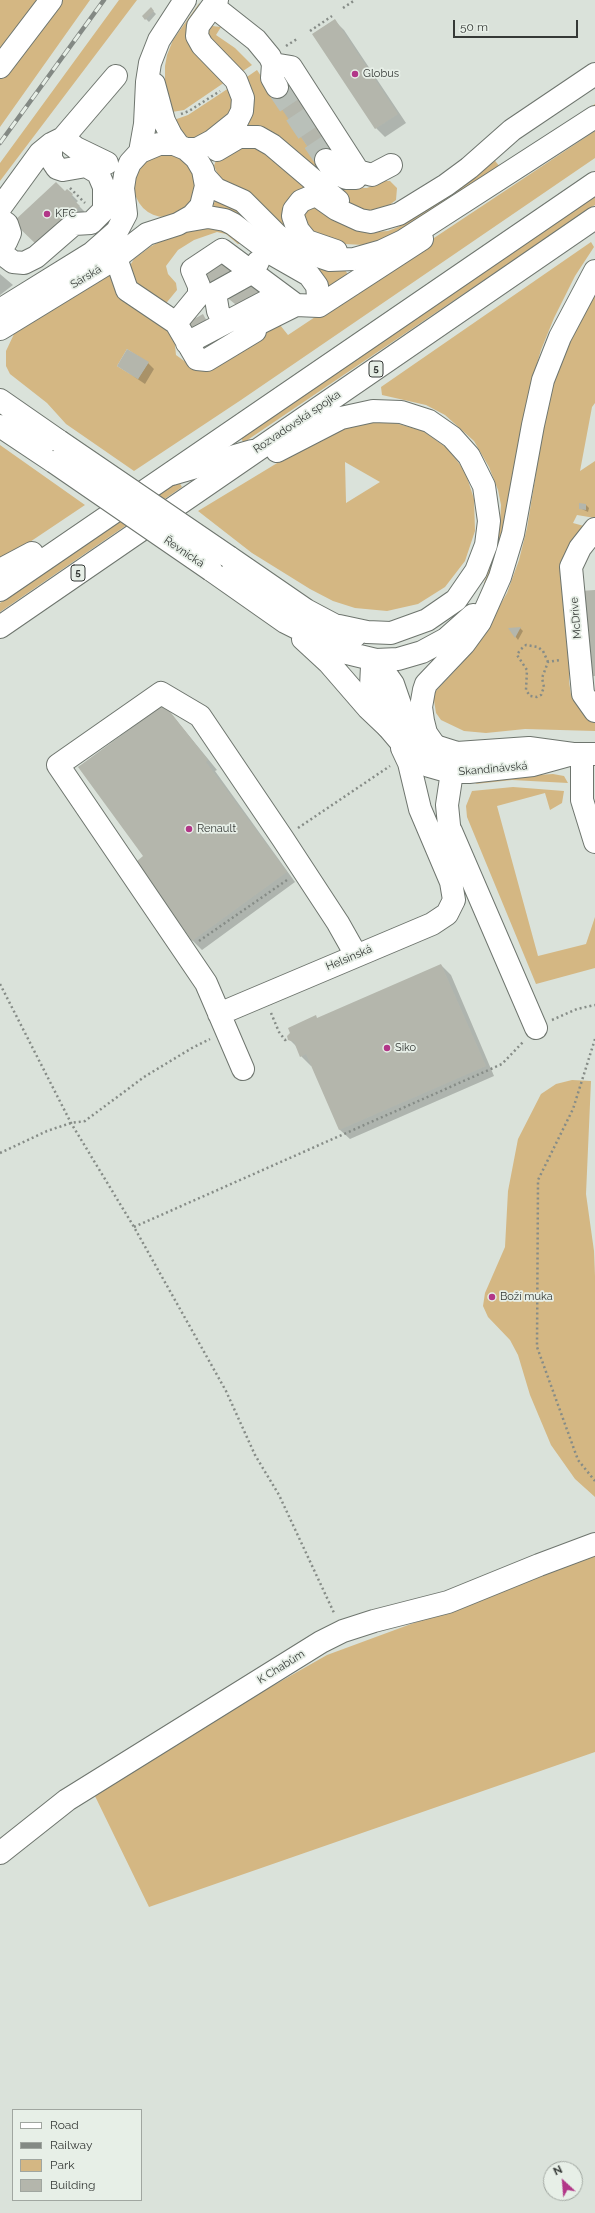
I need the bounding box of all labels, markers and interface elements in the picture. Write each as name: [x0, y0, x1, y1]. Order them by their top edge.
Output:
scale bar: [455, 12, 580, 38]
text: 50 m: [460, 20, 488, 34]
place label: Globus: [363, 67, 399, 81]
marker: Globus: [350, 69, 360, 79]
place label: KFC: [55, 207, 76, 221]
marker: KFC: [42, 209, 52, 219]
street label: Sárská: [68, 263, 104, 291]
road number: 5: [369, 361, 383, 377]
street label: Rozvadovská spojka: [251, 388, 343, 456]
street label: Řevnická: [161, 534, 207, 570]
road number: 5: [71, 565, 85, 581]
street label: McDrive: [568, 597, 584, 639]
street label: Skandinávská: [458, 759, 528, 779]
place label: Renault: [197, 822, 236, 836]
marker: Renault: [184, 824, 194, 834]
street label: Helsinská: [324, 942, 374, 974]
place label: Siko: [395, 1041, 416, 1055]
marker: Siko: [382, 1043, 392, 1053]
place label: Boží muka: [500, 1290, 553, 1304]
marker: Boží muka: [487, 1292, 497, 1302]
street label: K Chabům: [255, 1647, 307, 1687]
legend: [12, 2109, 142, 2201]
text: Road: [50, 2118, 79, 2132]
text: Railway: [50, 2138, 92, 2152]
text: Park: [50, 2158, 75, 2172]
north arrow: [543, 2161, 583, 2201]
text: N: [551, 2163, 565, 2178]
text: Building: [50, 2178, 96, 2192]

